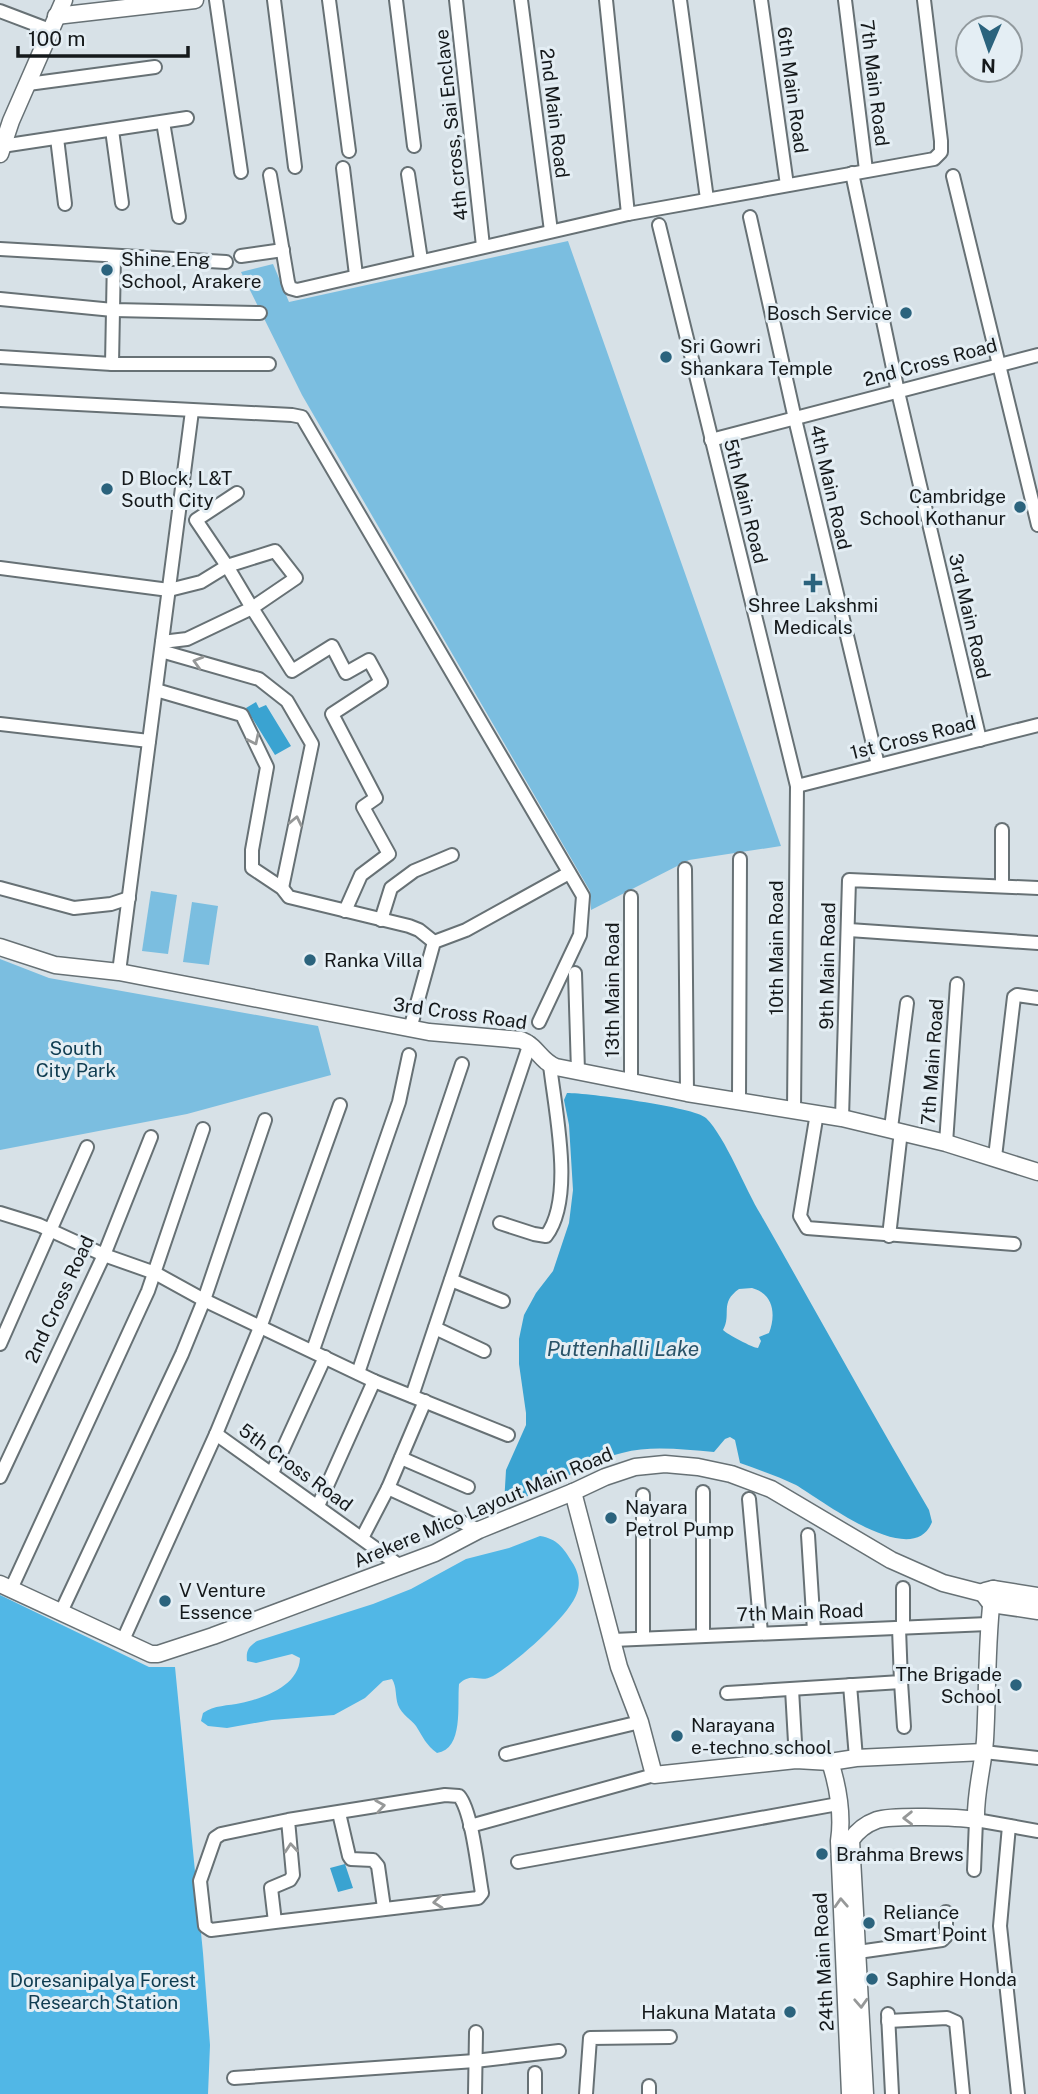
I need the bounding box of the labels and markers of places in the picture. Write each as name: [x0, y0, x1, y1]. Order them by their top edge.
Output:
place label: Shine Eng School, Arakere: [121, 248, 261, 292]
marker: Shine Eng School, Arakere: [99, 262, 115, 278]
place label: Bosch Service: [767, 302, 892, 324]
marker: Bosch Service: [898, 305, 914, 321]
place label: Sri Gowri Shankara Temple: [680, 335, 833, 379]
marker: Sri Gowri Shankara Temple: [658, 349, 674, 365]
place label: D Block, L&T South City: [121, 467, 232, 511]
marker: D Block, L&T South City: [99, 481, 115, 497]
place label: Cambridge School Kothanur: [859, 485, 1006, 529]
marker: Cambridge School Kothanur: [1012, 499, 1028, 515]
marker: Shree Lakshmi Medicals: [805, 575, 821, 591]
place label: Shree Lakshmi Medicals: [748, 594, 878, 638]
place label: Ranka Villa: [324, 949, 422, 971]
marker: Ranka Villa: [302, 952, 318, 968]
place label: Nayara Petrol Pump: [625, 1496, 734, 1540]
marker: Nayara Petrol Pump: [603, 1510, 619, 1526]
place label: V Venture Essence: [179, 1579, 266, 1623]
marker: V Venture Essence: [157, 1593, 173, 1609]
place label: The Brigade School: [896, 1663, 1002, 1707]
marker: The Brigade School: [1008, 1677, 1024, 1693]
place label: Narayana e-techno school: [691, 1714, 832, 1758]
marker: Narayana e-techno school: [669, 1728, 685, 1744]
place label: Brahma Brews: [836, 1843, 964, 1865]
marker: Brahma Brews: [814, 1846, 830, 1862]
place label: Reliance Smart Point: [883, 1901, 987, 1945]
marker: Reliance Smart Point: [861, 1915, 877, 1931]
place label: Saphire Honda: [886, 1968, 1017, 1990]
marker: Saphire Honda: [864, 1971, 880, 1987]
place label: Hakuna Matata: [641, 2001, 776, 2023]
marker: Hakuna Matata: [782, 2004, 798, 2020]

